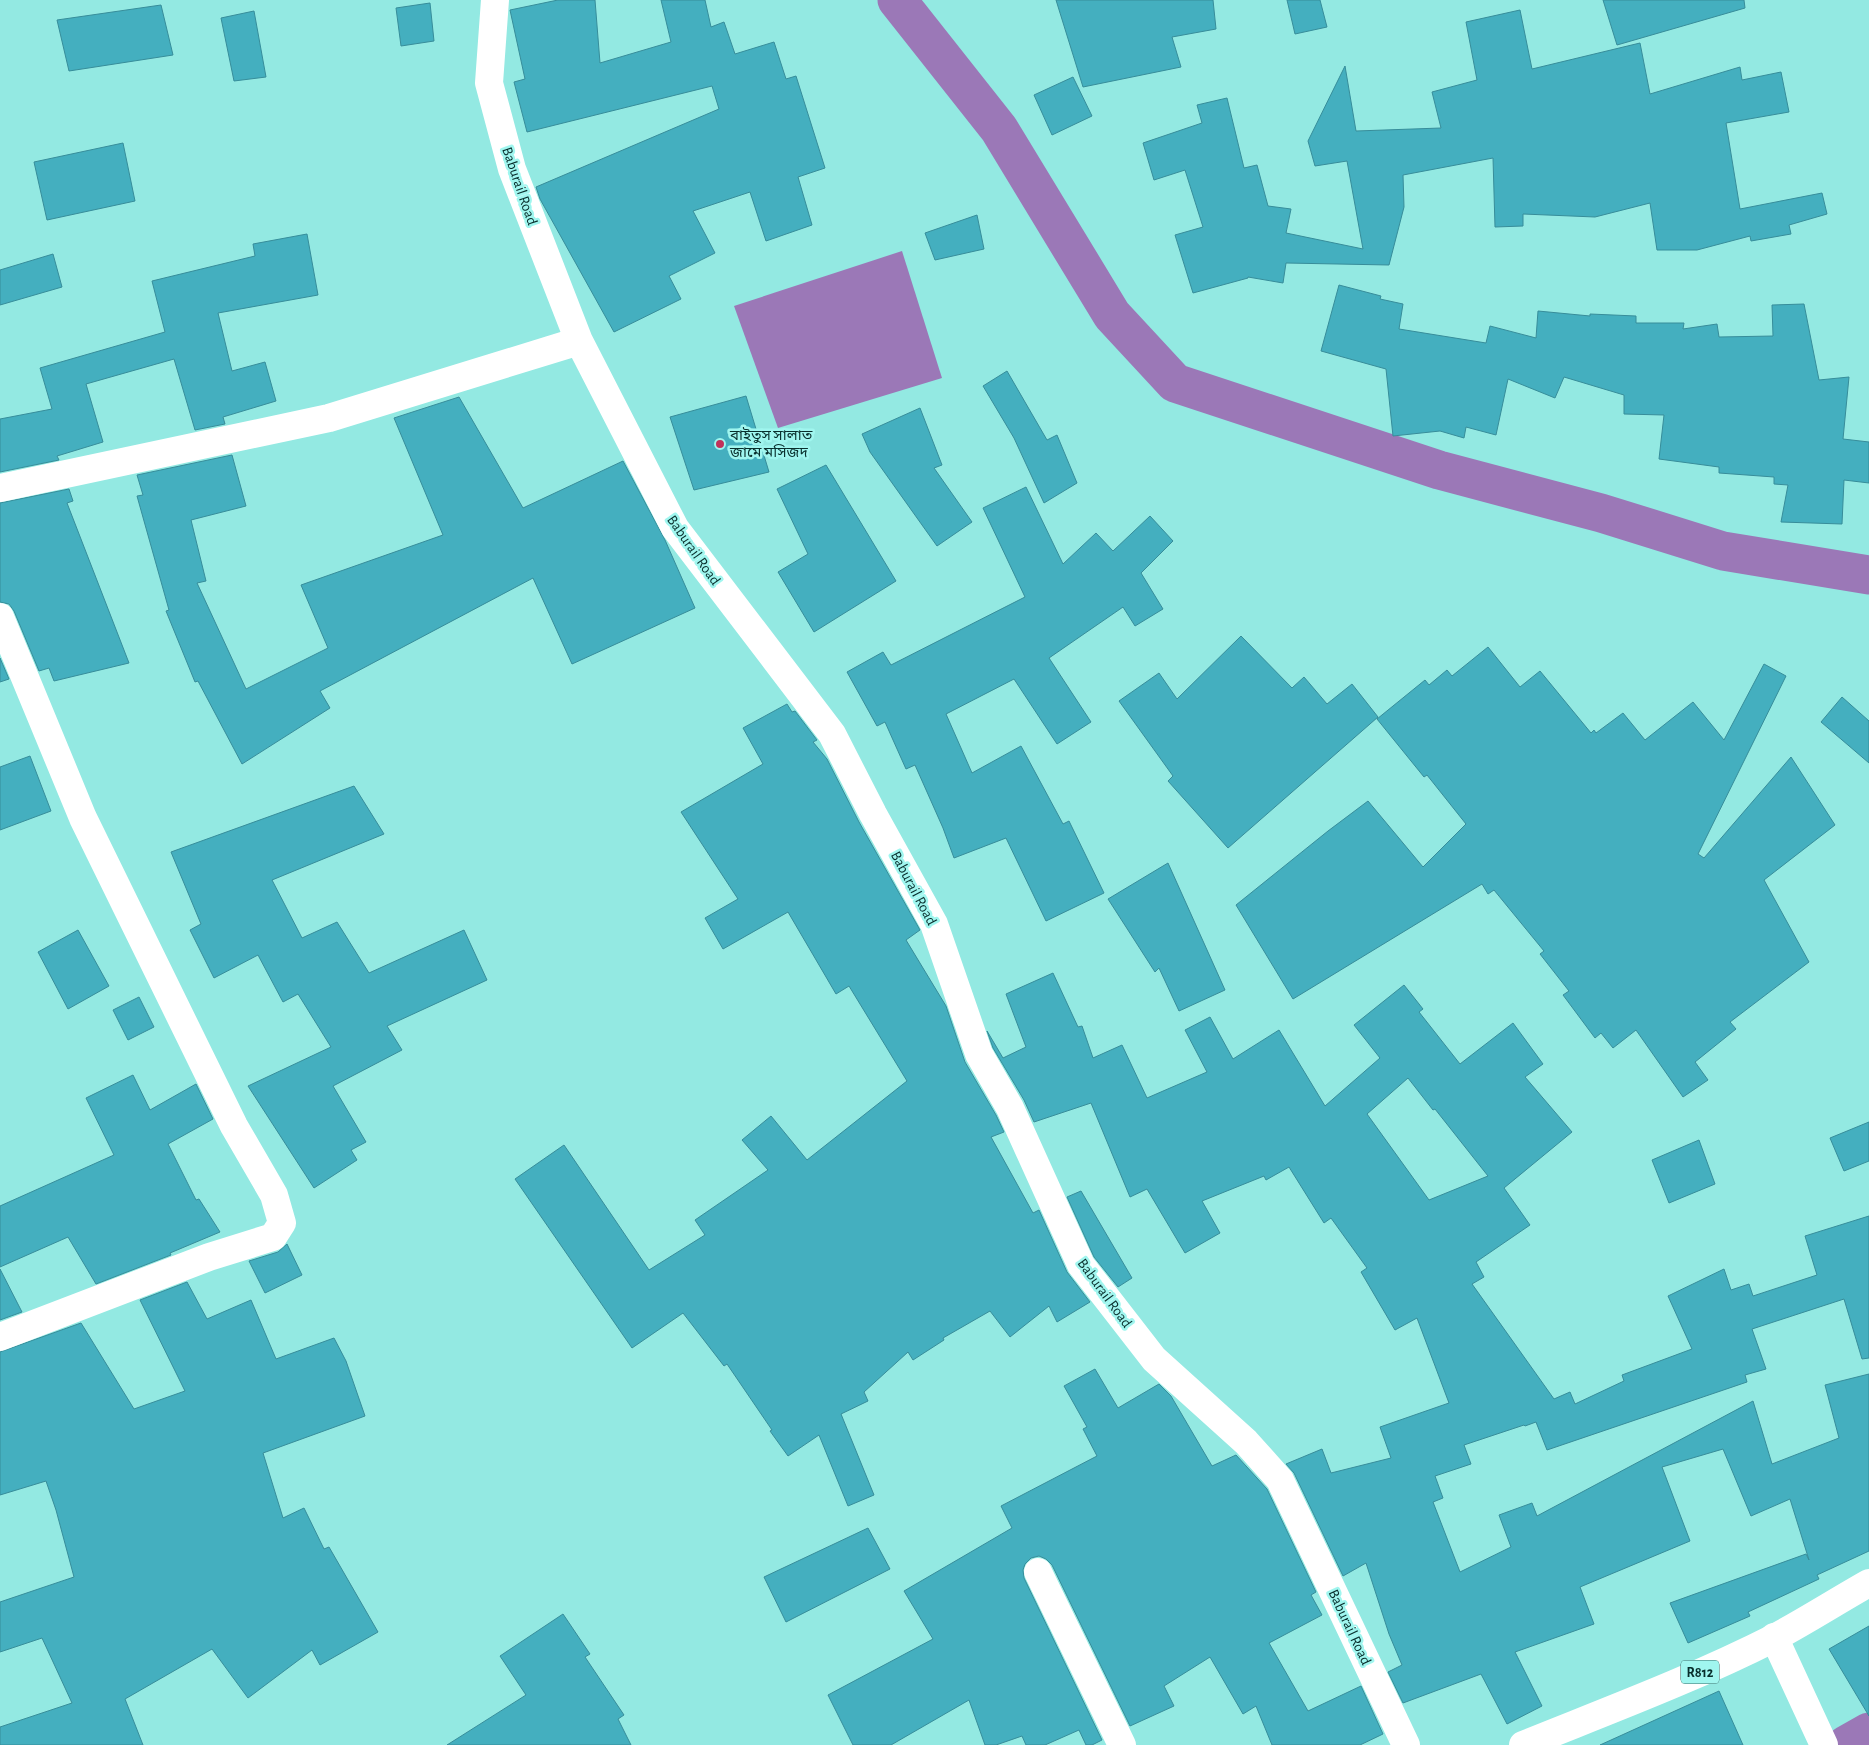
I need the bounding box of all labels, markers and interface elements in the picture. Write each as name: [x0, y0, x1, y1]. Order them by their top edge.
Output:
street label: Baburail Road: [499, 145, 540, 227]
place label: বাইতুস সালাত জামে মসিজদ: [729, 427, 813, 460]
marker: বাইতুস সালাত জামে মসিজদ: [714, 438, 726, 450]
street label: Baburail Road: [664, 513, 723, 588]
street label: Baburail Road: [888, 849, 939, 928]
street label: Baburail Road: [1075, 1256, 1135, 1331]
street label: Baburail Road: [1326, 1587, 1374, 1668]
road number: R812: [1681, 1660, 1719, 1684]

